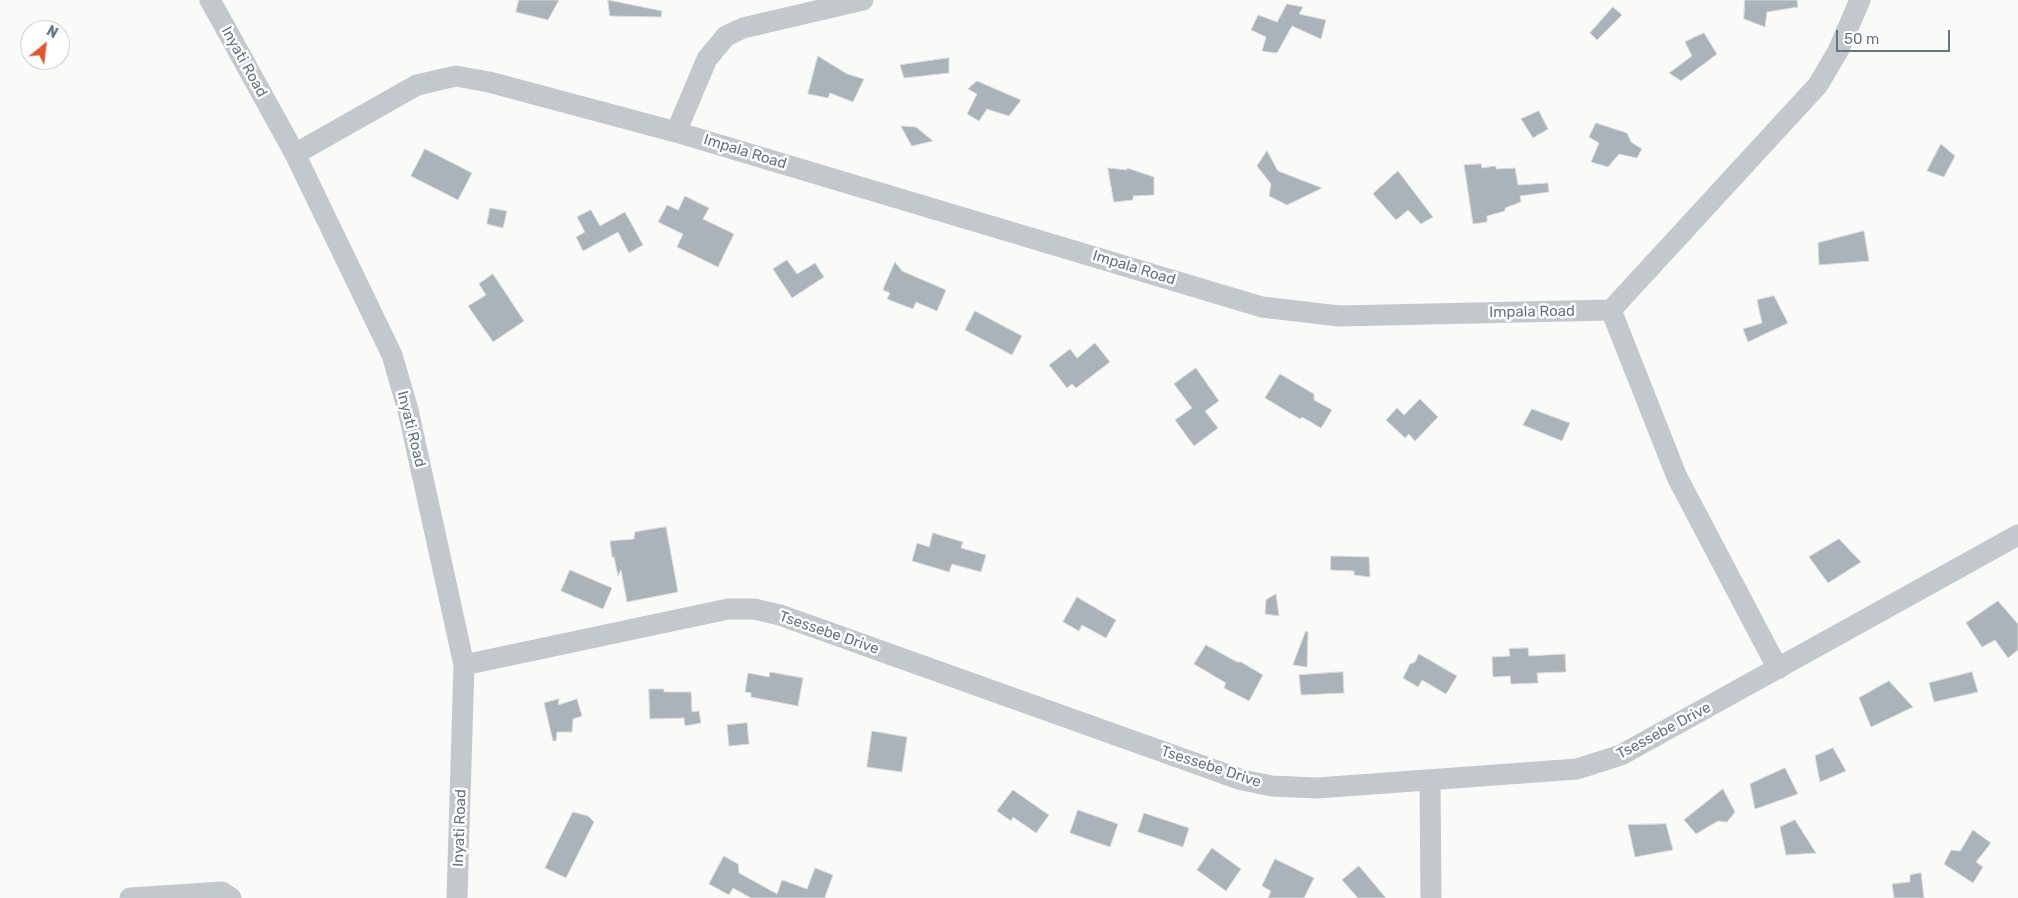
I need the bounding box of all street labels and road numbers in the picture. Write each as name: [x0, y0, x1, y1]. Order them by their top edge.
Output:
street label: Inyati Road: [217, 24, 271, 100]
street label: Impala Road: [701, 131, 789, 173]
street label: Impala Road: [1090, 247, 1178, 289]
street label: Impala Road: [1489, 302, 1575, 322]
street label: Inyati Road: [393, 389, 429, 469]
street label: Tsessebe Drive: [777, 608, 881, 658]
street label: Tsessebe Drive: [1614, 699, 1714, 763]
street label: Tsessebe Drive: [1159, 742, 1263, 792]
street label: Inyati Road: [450, 789, 470, 867]

